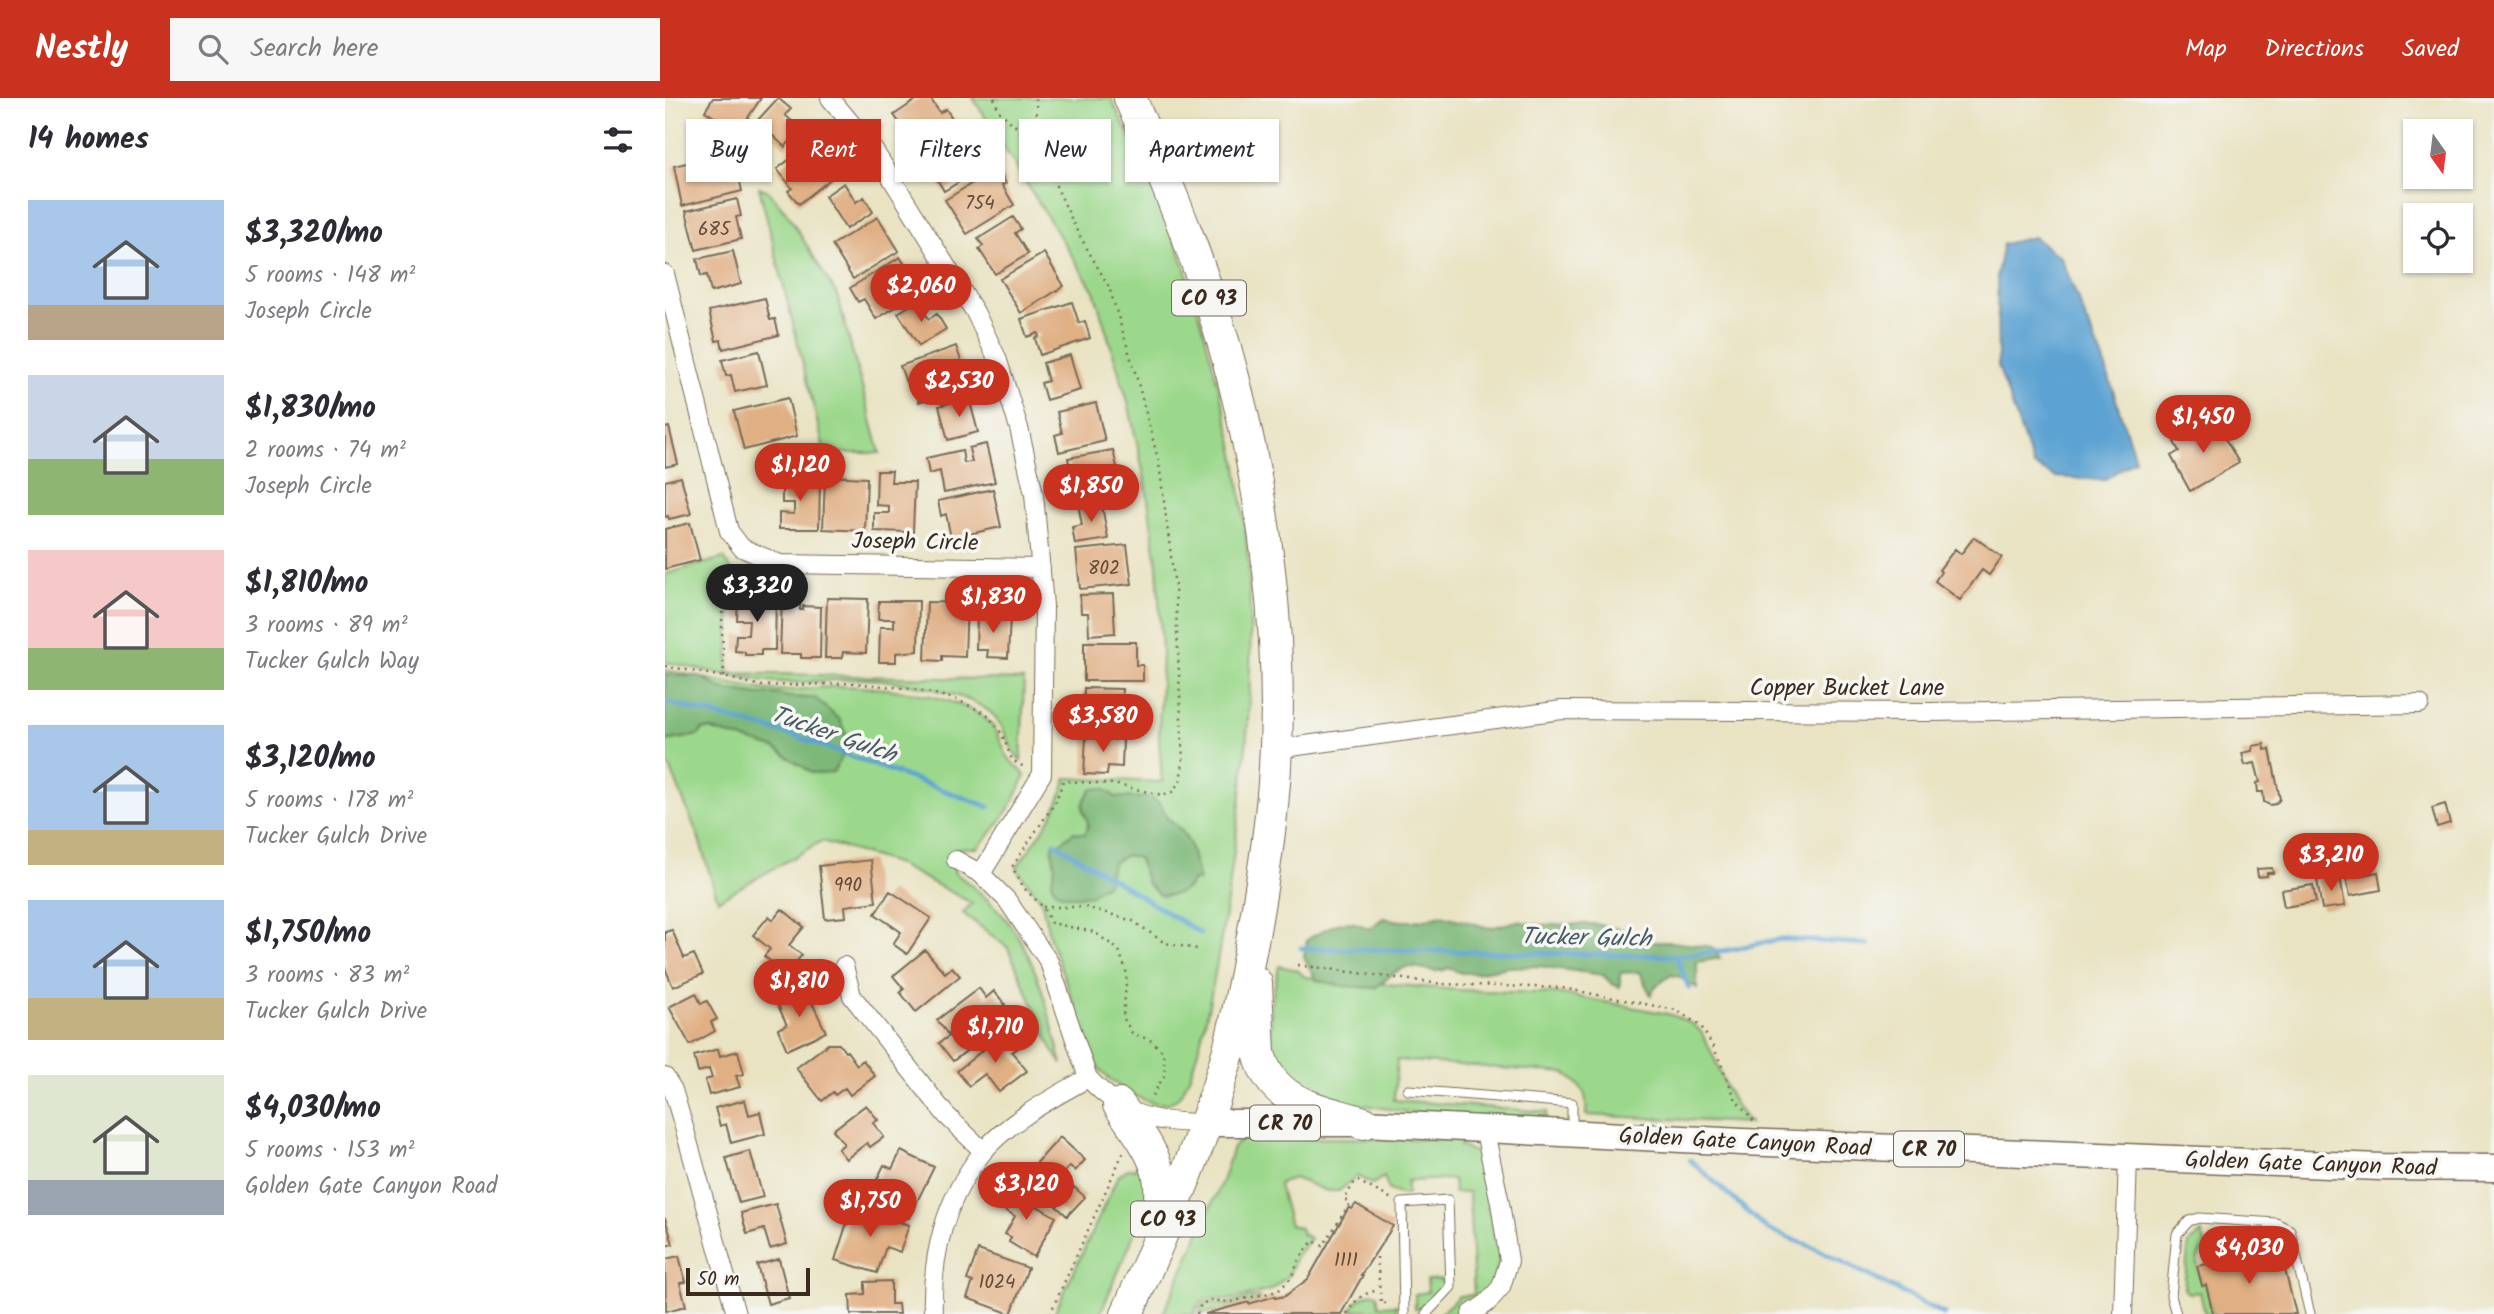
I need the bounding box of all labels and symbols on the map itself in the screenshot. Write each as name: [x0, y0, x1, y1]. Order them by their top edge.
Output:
north arrow: [2403, 119, 2473, 189]
house number: 754: [965, 189, 995, 219]
house number: 685: [698, 215, 732, 245]
pin: $2,060: [864, 264, 978, 324]
road number: CO 93: [1172, 280, 1246, 316]
pin: $2,530: [902, 360, 1016, 419]
pin: $1,450: [2146, 396, 2260, 455]
pin: $1,120: [743, 444, 857, 503]
pin: $1,850: [1034, 464, 1148, 524]
street label: Joseph Circle: [851, 524, 979, 562]
house number: 802: [1088, 554, 1120, 584]
pin: $3,320: [700, 564, 814, 624]
pin: $1,830: [936, 575, 1050, 635]
street label: Copper Bucket Lane: [1750, 671, 1944, 707]
pin: $3,580: [1046, 694, 1160, 754]
water label: Tucker Gulch: [766, 696, 903, 776]
pin: $3,210: [2274, 834, 2388, 893]
house number: 990: [834, 871, 862, 901]
water label: Tucker Gulch: [1520, 918, 1654, 959]
pin: $1,810: [742, 960, 856, 1019]
pin: $1,710: [938, 1006, 1052, 1065]
road number: CR 70: [1250, 1105, 1320, 1140]
street label: Golden Gate Canyon Road: [1618, 1118, 1872, 1168]
road number: CR 70: [1894, 1132, 1964, 1166]
street label: Golden Gate Canyon Road: [2184, 1143, 2438, 1187]
pin: $3,120: [969, 1162, 1083, 1222]
pin: $1,750: [813, 1180, 927, 1239]
road number: CO 93: [1131, 1202, 1205, 1236]
pin: $4,030: [2192, 1226, 2306, 1286]
house number: 1111: [1334, 1246, 1358, 1276]
scale bar: [686, 1265, 810, 1297]
house number: 1024: [979, 1268, 1015, 1298]

